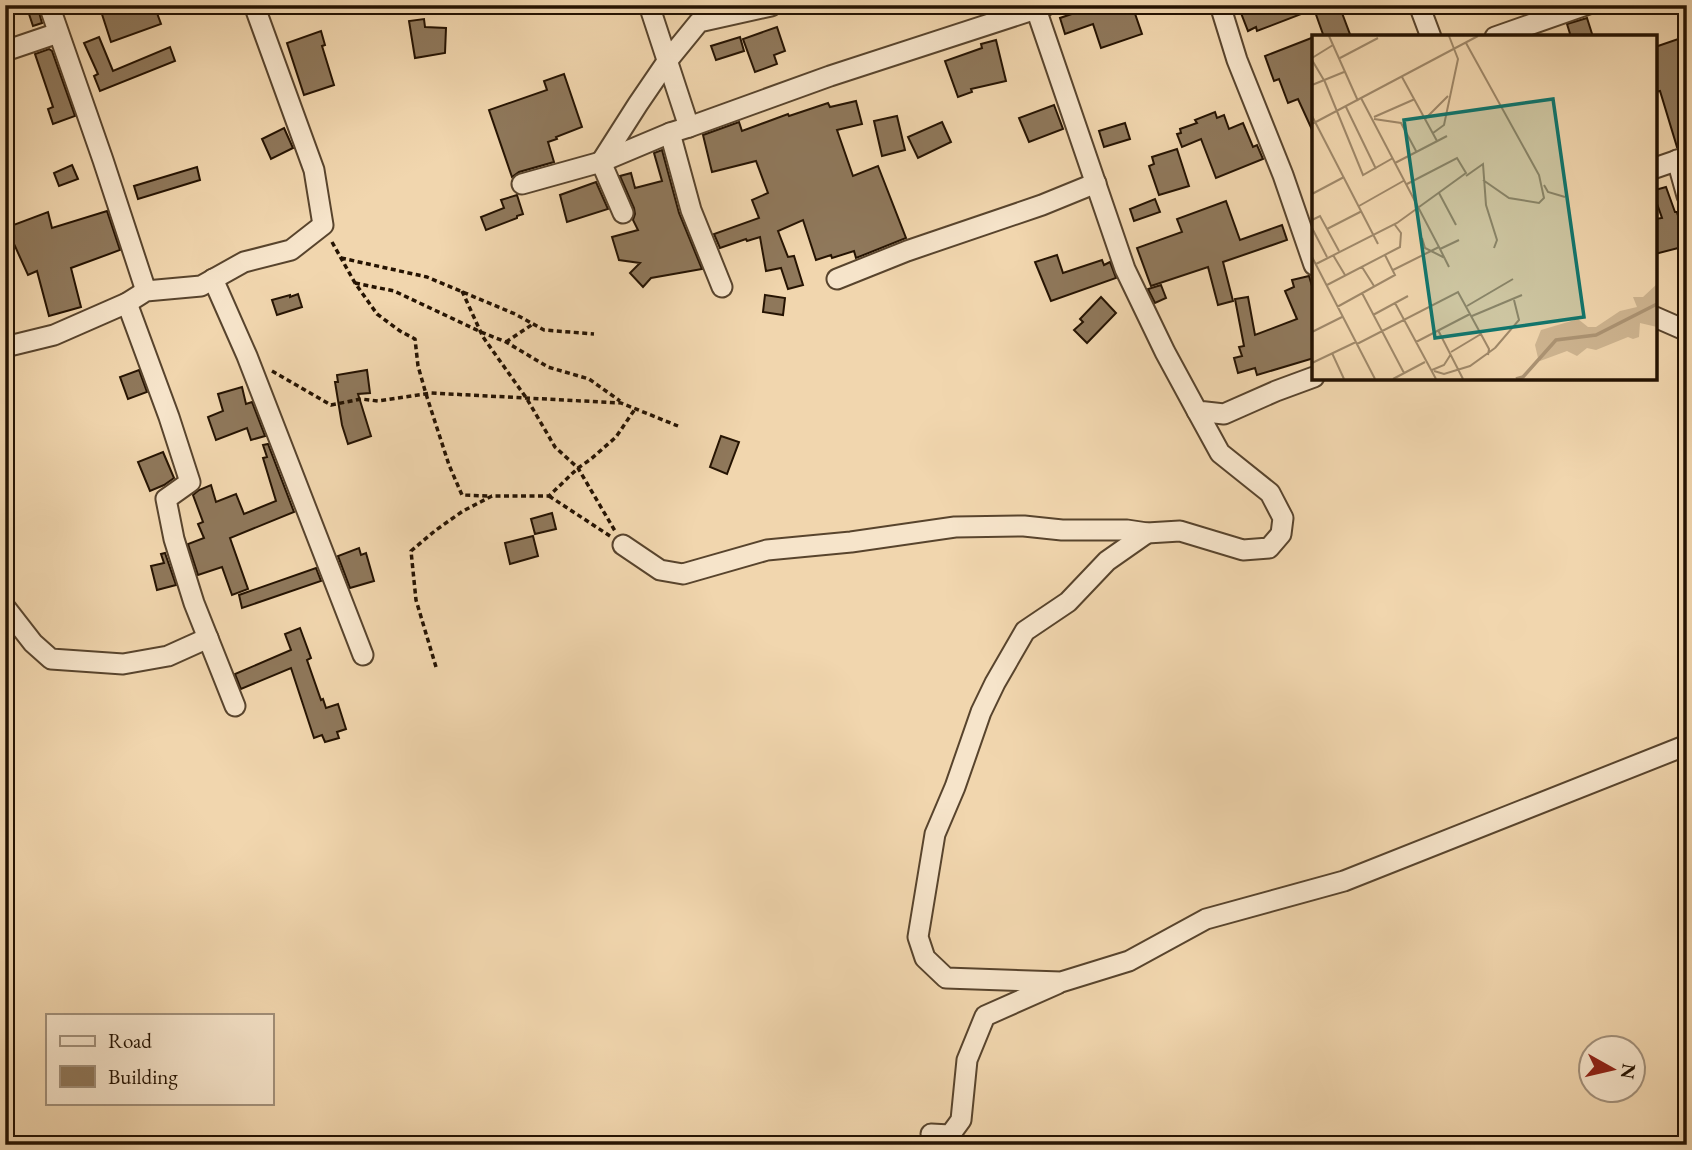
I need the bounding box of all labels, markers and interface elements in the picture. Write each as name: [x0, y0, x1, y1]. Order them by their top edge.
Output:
inset map: [1312, 35, 1657, 380]
legend: [46, 1014, 273, 1104]
text: Road: [108, 1027, 152, 1054]
north arrow: [1576, 1034, 1646, 1104]
text: N: [1615, 1062, 1642, 1081]
text: Building: [108, 1063, 178, 1090]

